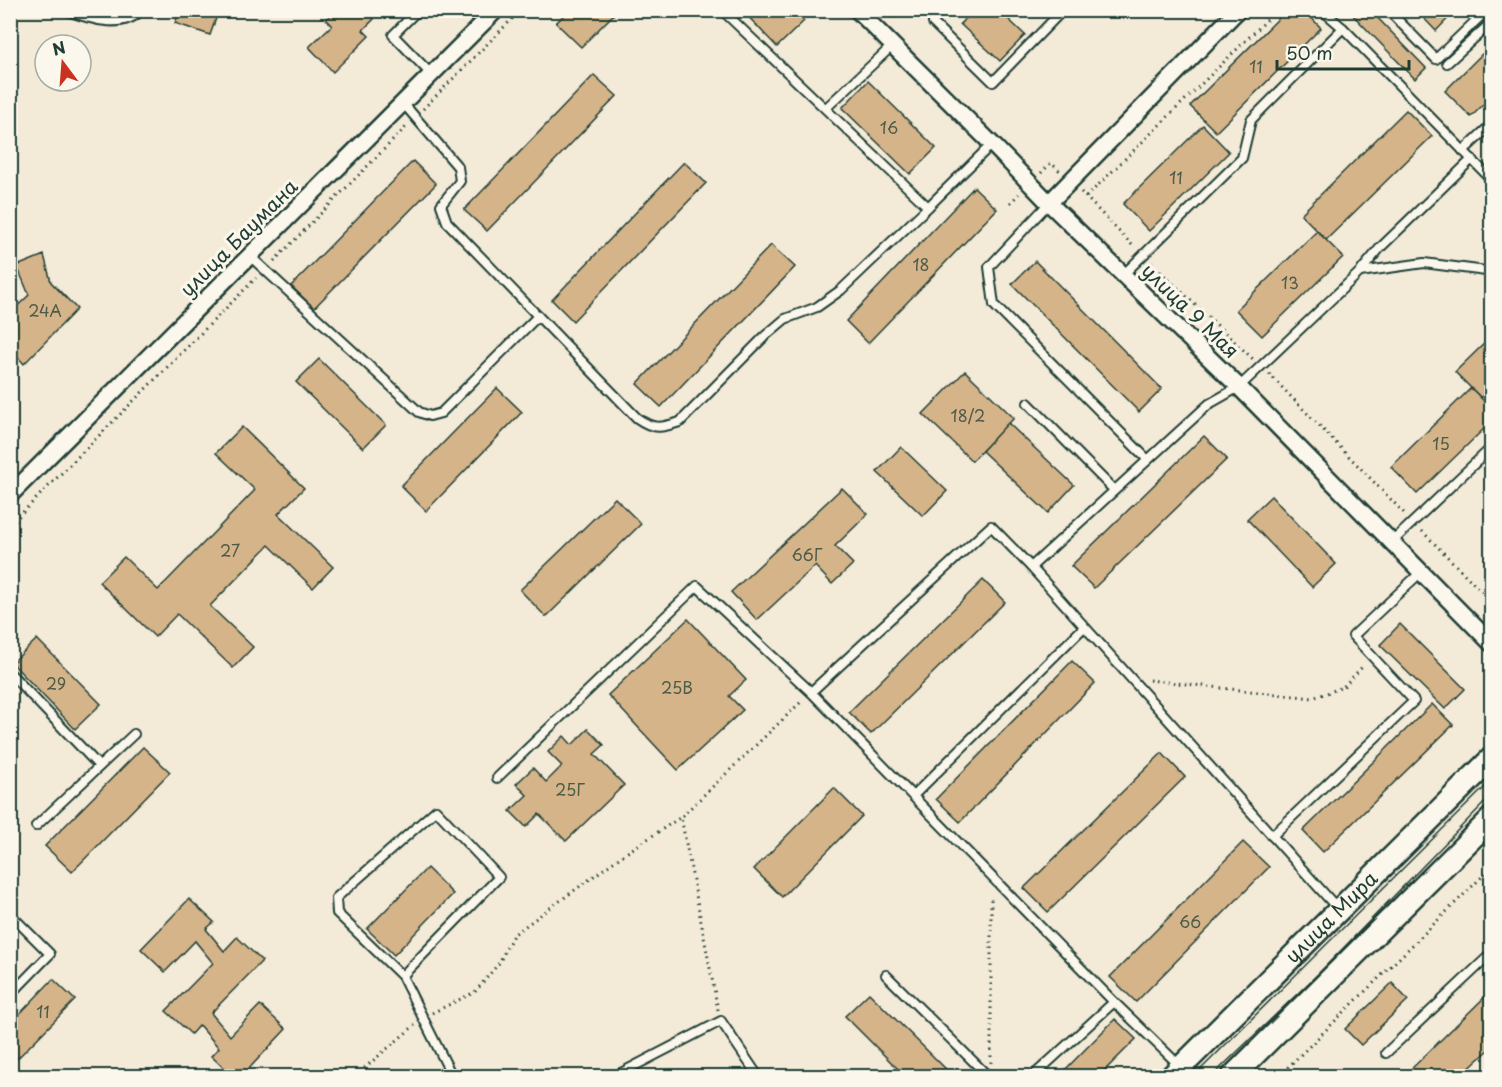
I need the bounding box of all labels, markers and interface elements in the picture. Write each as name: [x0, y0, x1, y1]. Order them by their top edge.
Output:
north arrow: [33, 33, 93, 93]
scale bar: [1277, 33, 1409, 71]
text: N: [49, 34, 68, 61]
text: 50 m: [1286, 39, 1333, 66]
house number: 11: [1249, 54, 1263, 78]
house number: 16: [880, 115, 898, 139]
house number: 11: [1169, 165, 1183, 189]
street label: улица Баумана: [172, 171, 304, 303]
house number: 18: [912, 252, 930, 276]
street label: улица 9 Мая: [1135, 256, 1246, 365]
house number: 13: [1281, 270, 1299, 294]
house number: 24А: [28, 298, 62, 322]
house number: 18/2: [951, 403, 985, 427]
house number: 15: [1432, 431, 1450, 455]
house number: 27: [220, 538, 240, 562]
house number: 66Г: [792, 542, 823, 566]
house number: 29: [46, 671, 66, 695]
house number: 25В: [661, 675, 693, 699]
house number: 25Г: [555, 777, 585, 801]
street label: улица Мира: [1278, 863, 1385, 970]
house number: 66: [1179, 909, 1201, 933]
house number: 11: [36, 999, 50, 1023]

